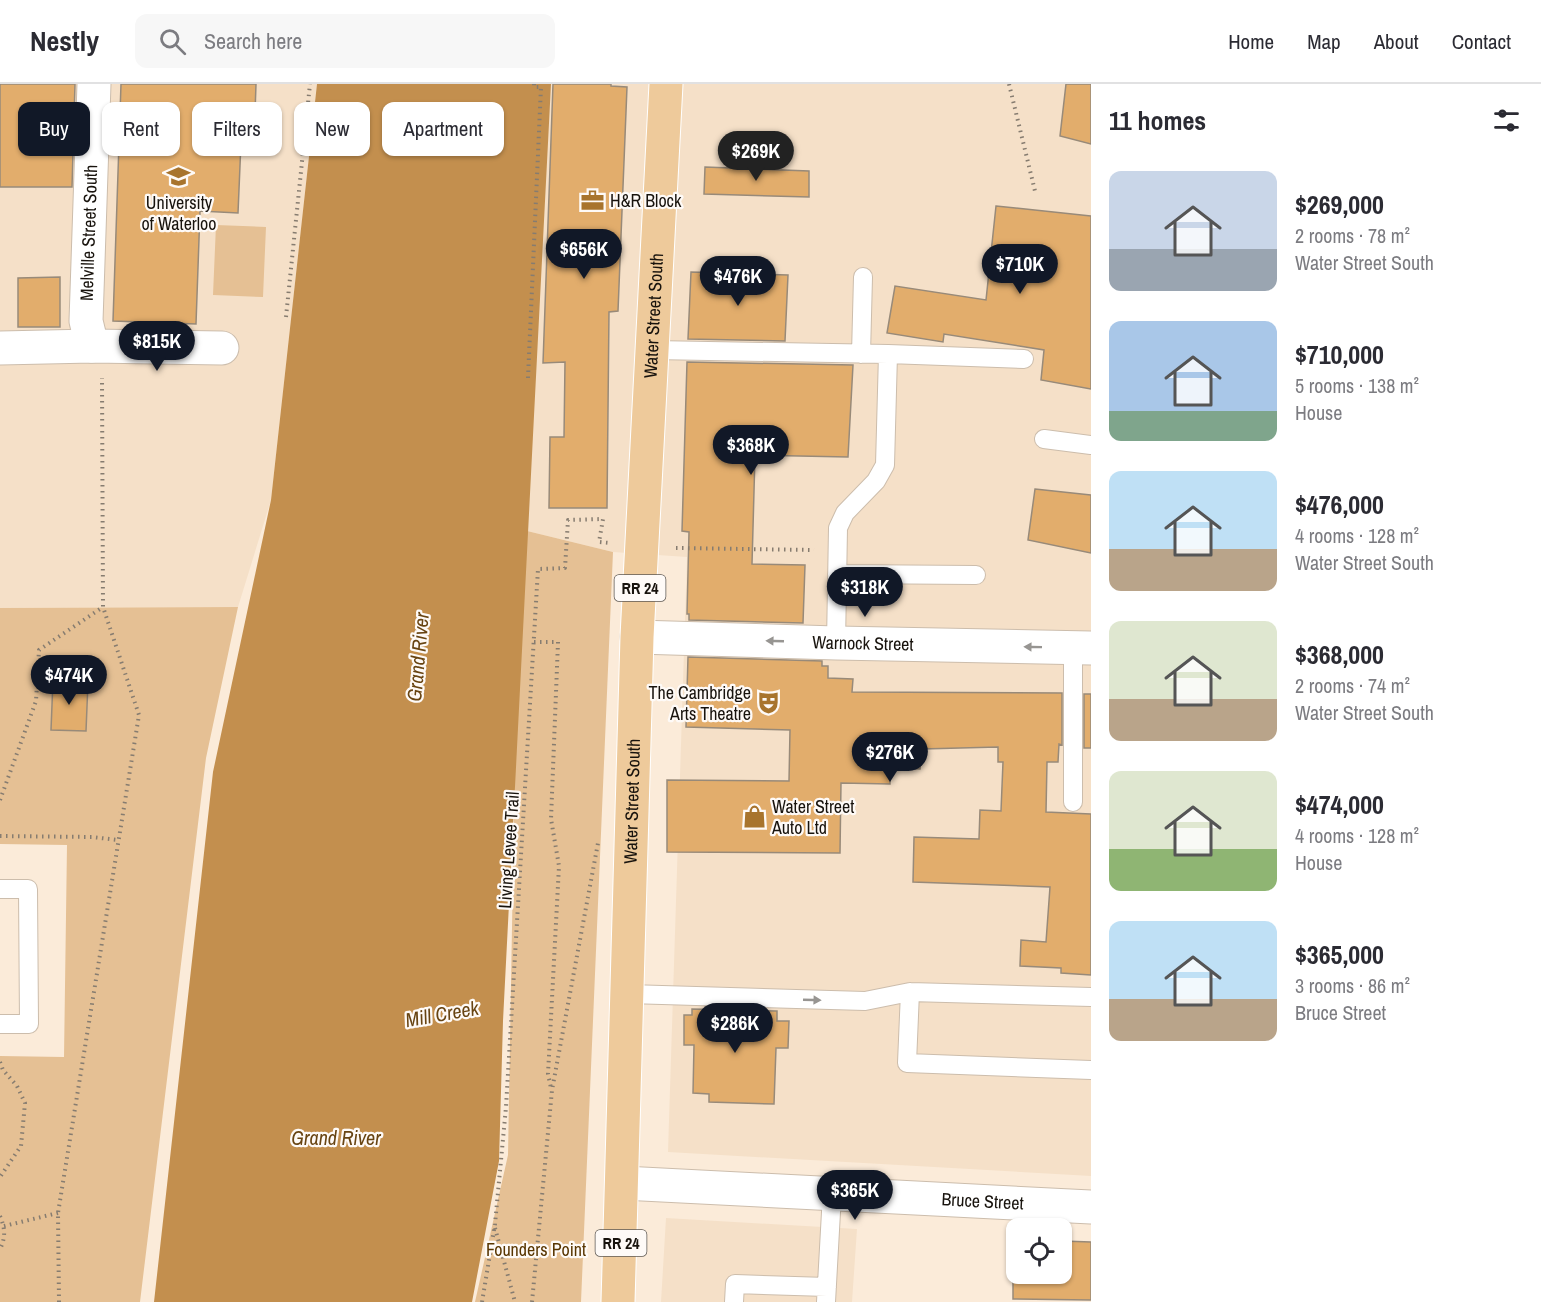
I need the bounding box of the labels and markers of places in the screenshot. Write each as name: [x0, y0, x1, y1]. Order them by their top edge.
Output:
pin: $269K: [714, 131, 798, 182]
school or university icon: University of Waterloo: [166, 164, 192, 190]
office icon: H&R Block: [579, 188, 605, 214]
place label: H&R Block: [610, 188, 682, 213]
place label: University of Waterloo: [142, 190, 216, 236]
pin: $656K: [542, 229, 626, 280]
pin: $710K: [978, 244, 1062, 295]
pin: $476K: [696, 256, 780, 307]
pin: $815K: [115, 321, 199, 372]
pin: $368K: [709, 425, 793, 476]
pin: $318K: [823, 567, 907, 618]
pin: $474K: [27, 655, 111, 706]
place label: The Cambridge Arts Theatre: [648, 680, 751, 726]
theatre icon: The Cambridge Arts Theatre: [756, 690, 782, 716]
pin: $276K: [848, 732, 932, 783]
place label: Water Street Auto Ltd: [771, 794, 854, 840]
shop icon: Water Street Auto Ltd: [741, 804, 767, 830]
pin: $286K: [693, 1003, 777, 1054]
pin: $365K: [813, 1170, 897, 1221]

